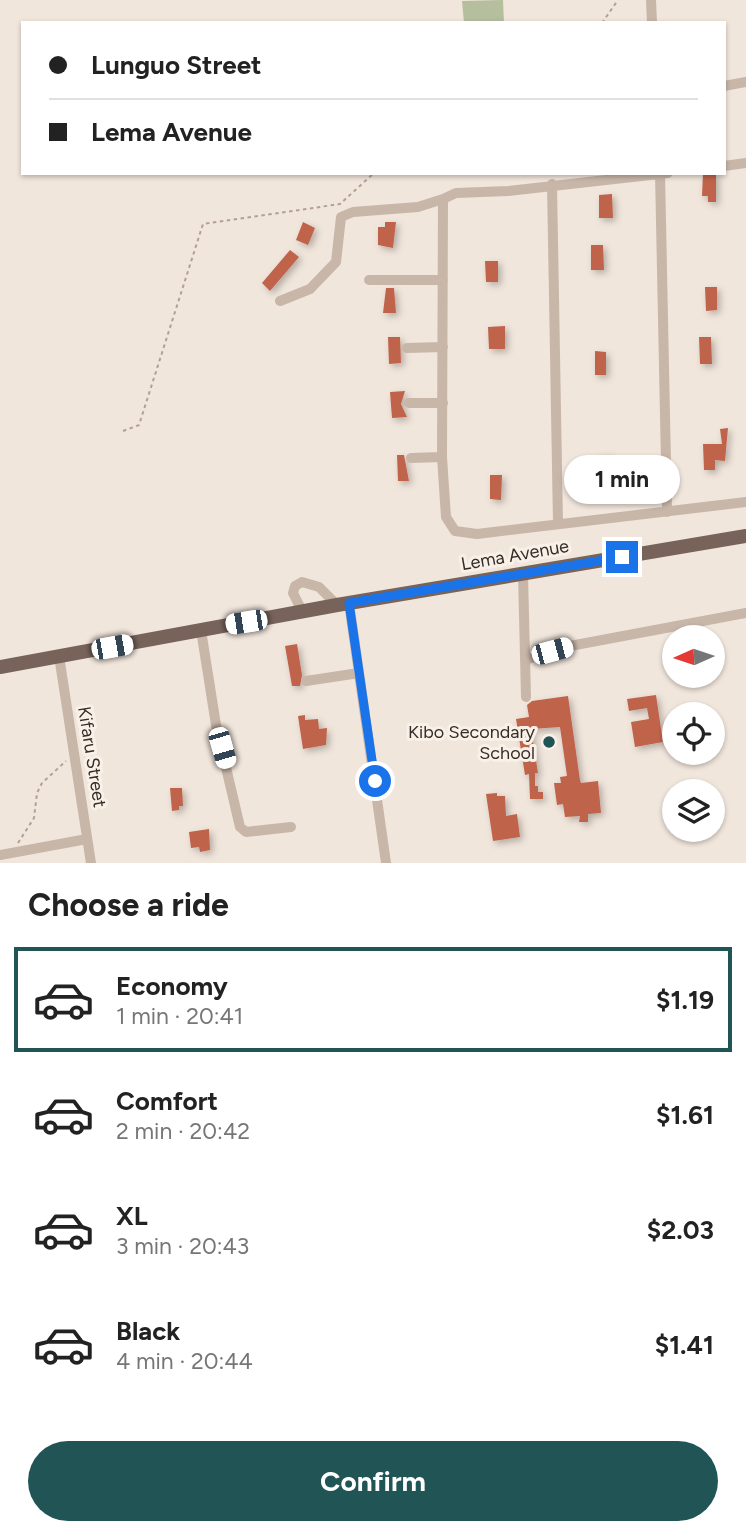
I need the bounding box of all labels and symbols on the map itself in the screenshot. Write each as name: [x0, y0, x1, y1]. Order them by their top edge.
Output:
callout: 1 min: [564, 456, 680, 504]
street label: Lema Avenue: [459, 535, 571, 575]
route end: [606, 541, 638, 573]
car: [224, 608, 269, 636]
north arrow: [662, 625, 724, 688]
car: [90, 633, 135, 661]
car: [529, 635, 576, 667]
street label: Kifaru Street: [73, 705, 111, 809]
place label: Kibo Secondary School: [408, 721, 536, 764]
car: [207, 725, 238, 771]
marker: Kibo Secondary School: [541, 734, 557, 750]
route start: [359, 765, 391, 797]

